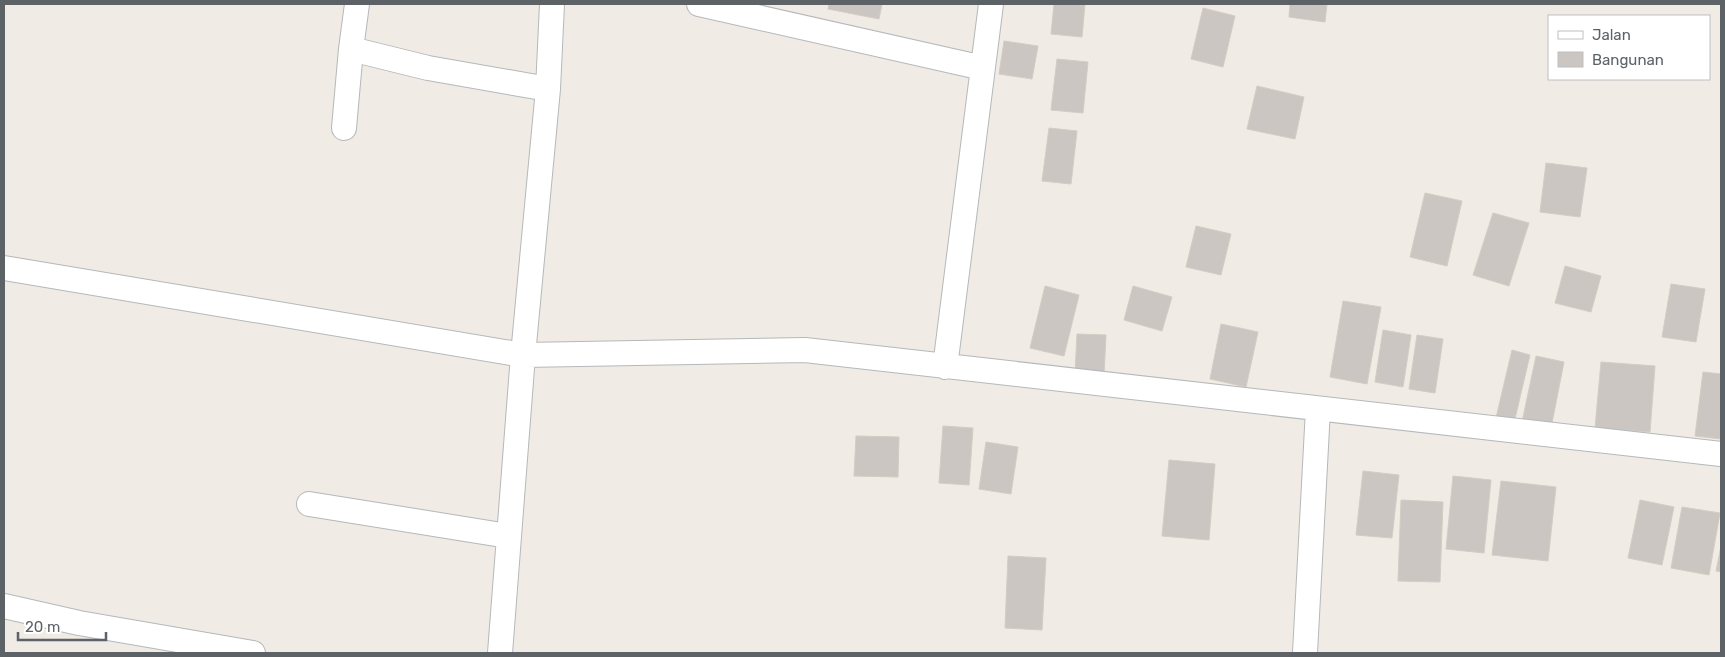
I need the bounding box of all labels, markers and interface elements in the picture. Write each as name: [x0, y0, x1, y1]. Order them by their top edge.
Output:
legend: [1548, 15, 1710, 80]
text: Jalan: [1592, 26, 1631, 44]
text: Bangunan: [1592, 51, 1664, 69]
scale bar: [18, 610, 105, 642]
text: 20 m: [25, 618, 60, 636]

